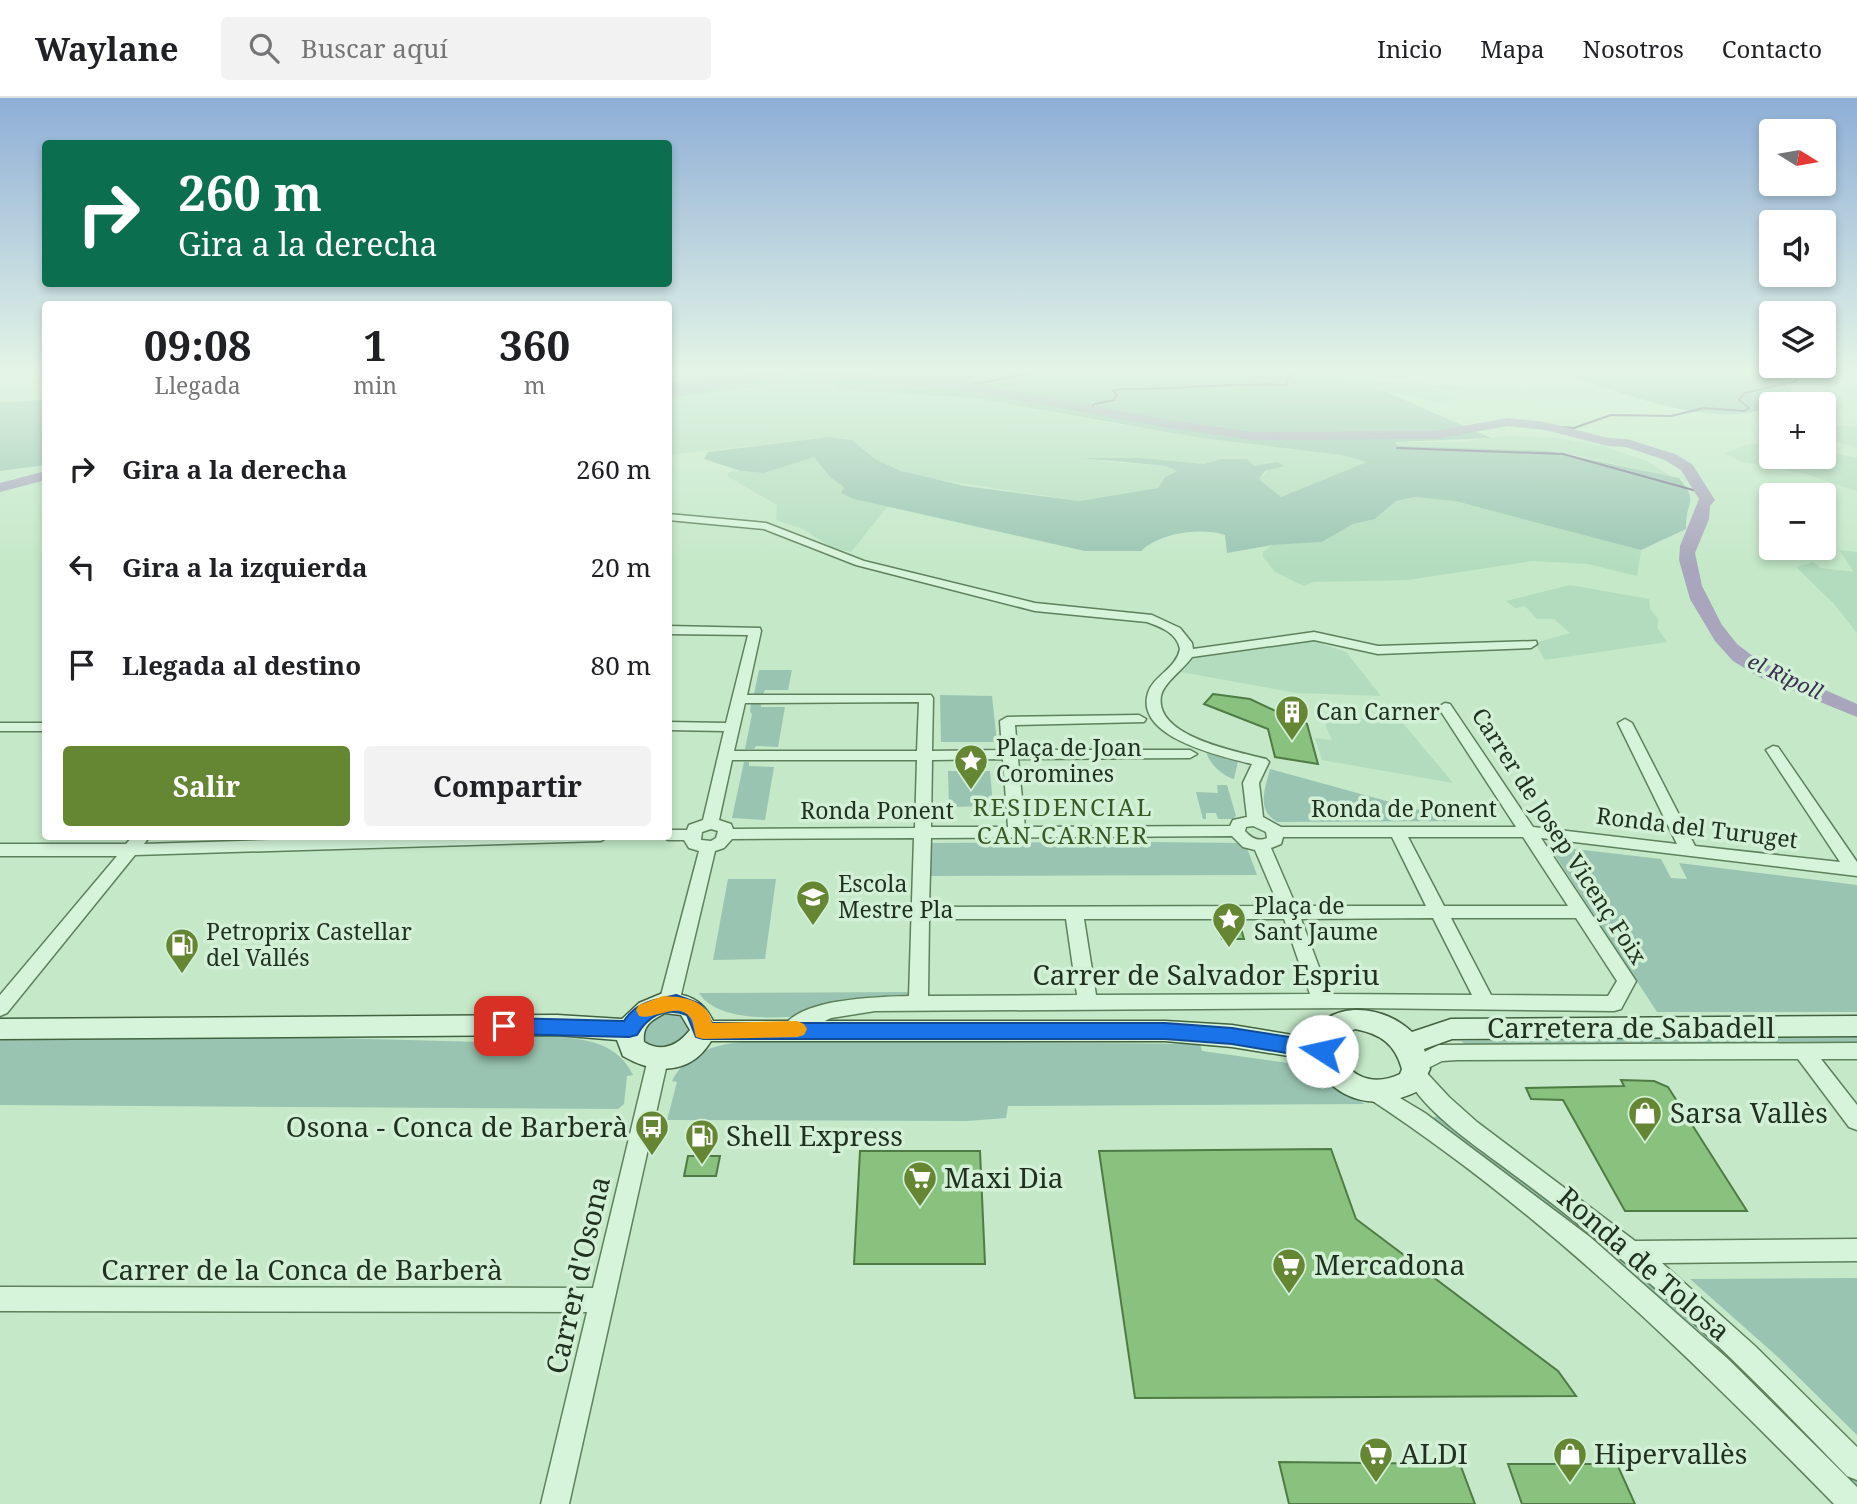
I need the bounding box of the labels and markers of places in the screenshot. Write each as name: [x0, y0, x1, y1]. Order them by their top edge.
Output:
building icon: Can Carner: [1273, 693, 1311, 742]
place label: Can Carner: [1316, 695, 1440, 727]
place label: Plaça de Joan Coromines: [996, 731, 1142, 789]
place icon: Plaça de Joan Coromines: [952, 742, 990, 791]
place label: Escola Mestre Pla: [838, 867, 953, 925]
school or university icon: Escola Mestre Pla: [794, 878, 832, 927]
place label: Plaça de Sant Jaume: [1254, 889, 1378, 947]
place icon: Plaça de Sant Jaume: [1210, 900, 1248, 949]
place label: Petroprix Castellar del Vallés: [206, 915, 412, 973]
fuel station icon: Petroprix Castellar del Vallés: [163, 926, 201, 975]
pin: [474, 996, 534, 1056]
place label: Sarsa Vallès: [1670, 1093, 1828, 1131]
shop icon: Sarsa Vallès: [1626, 1094, 1664, 1143]
place label: Osona - Conca de Barberà: [286, 1107, 628, 1145]
bus stop icon: Osona - Conca de Barberà: [633, 1108, 671, 1157]
place label: Shell Express: [726, 1116, 903, 1154]
fuel station icon: Shell Express: [683, 1117, 721, 1166]
place label: Maxi Dia: [944, 1158, 1064, 1196]
supermarket icon: Maxi Dia: [901, 1159, 939, 1208]
place label: Mercadona: [1314, 1245, 1465, 1283]
supermarket icon: Mercadona: [1270, 1246, 1308, 1295]
place label: ALDI: [1400, 1434, 1468, 1472]
place label: Hipervallès: [1594, 1434, 1747, 1472]
supermarket icon: ALDI: [1357, 1435, 1395, 1484]
shop icon: Hipervallès: [1551, 1435, 1589, 1484]

